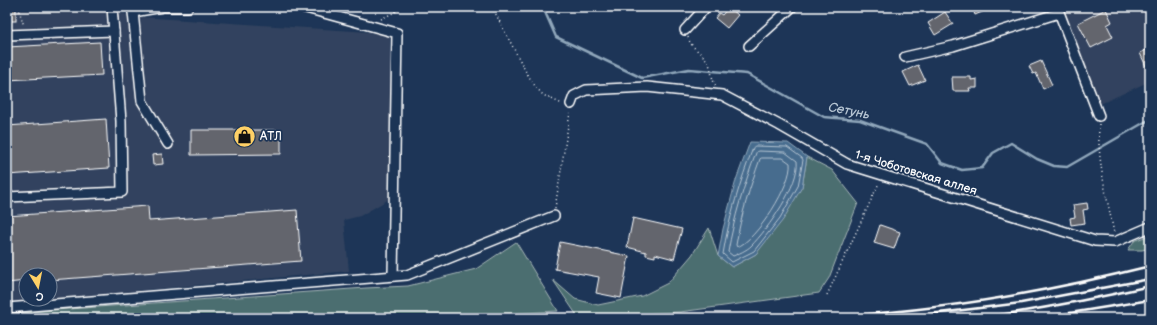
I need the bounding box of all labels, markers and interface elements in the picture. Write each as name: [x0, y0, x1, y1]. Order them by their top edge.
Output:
water label: Сетунь: [827, 99, 872, 123]
shop icon: АТЛ: [232, 123, 258, 149]
place label: АТЛ: [259, 129, 282, 144]
street label: 1-я Чоботовская аллея: [853, 147, 979, 199]
north arrow: [18, 267, 58, 307]
text: С: [34, 289, 45, 303]

